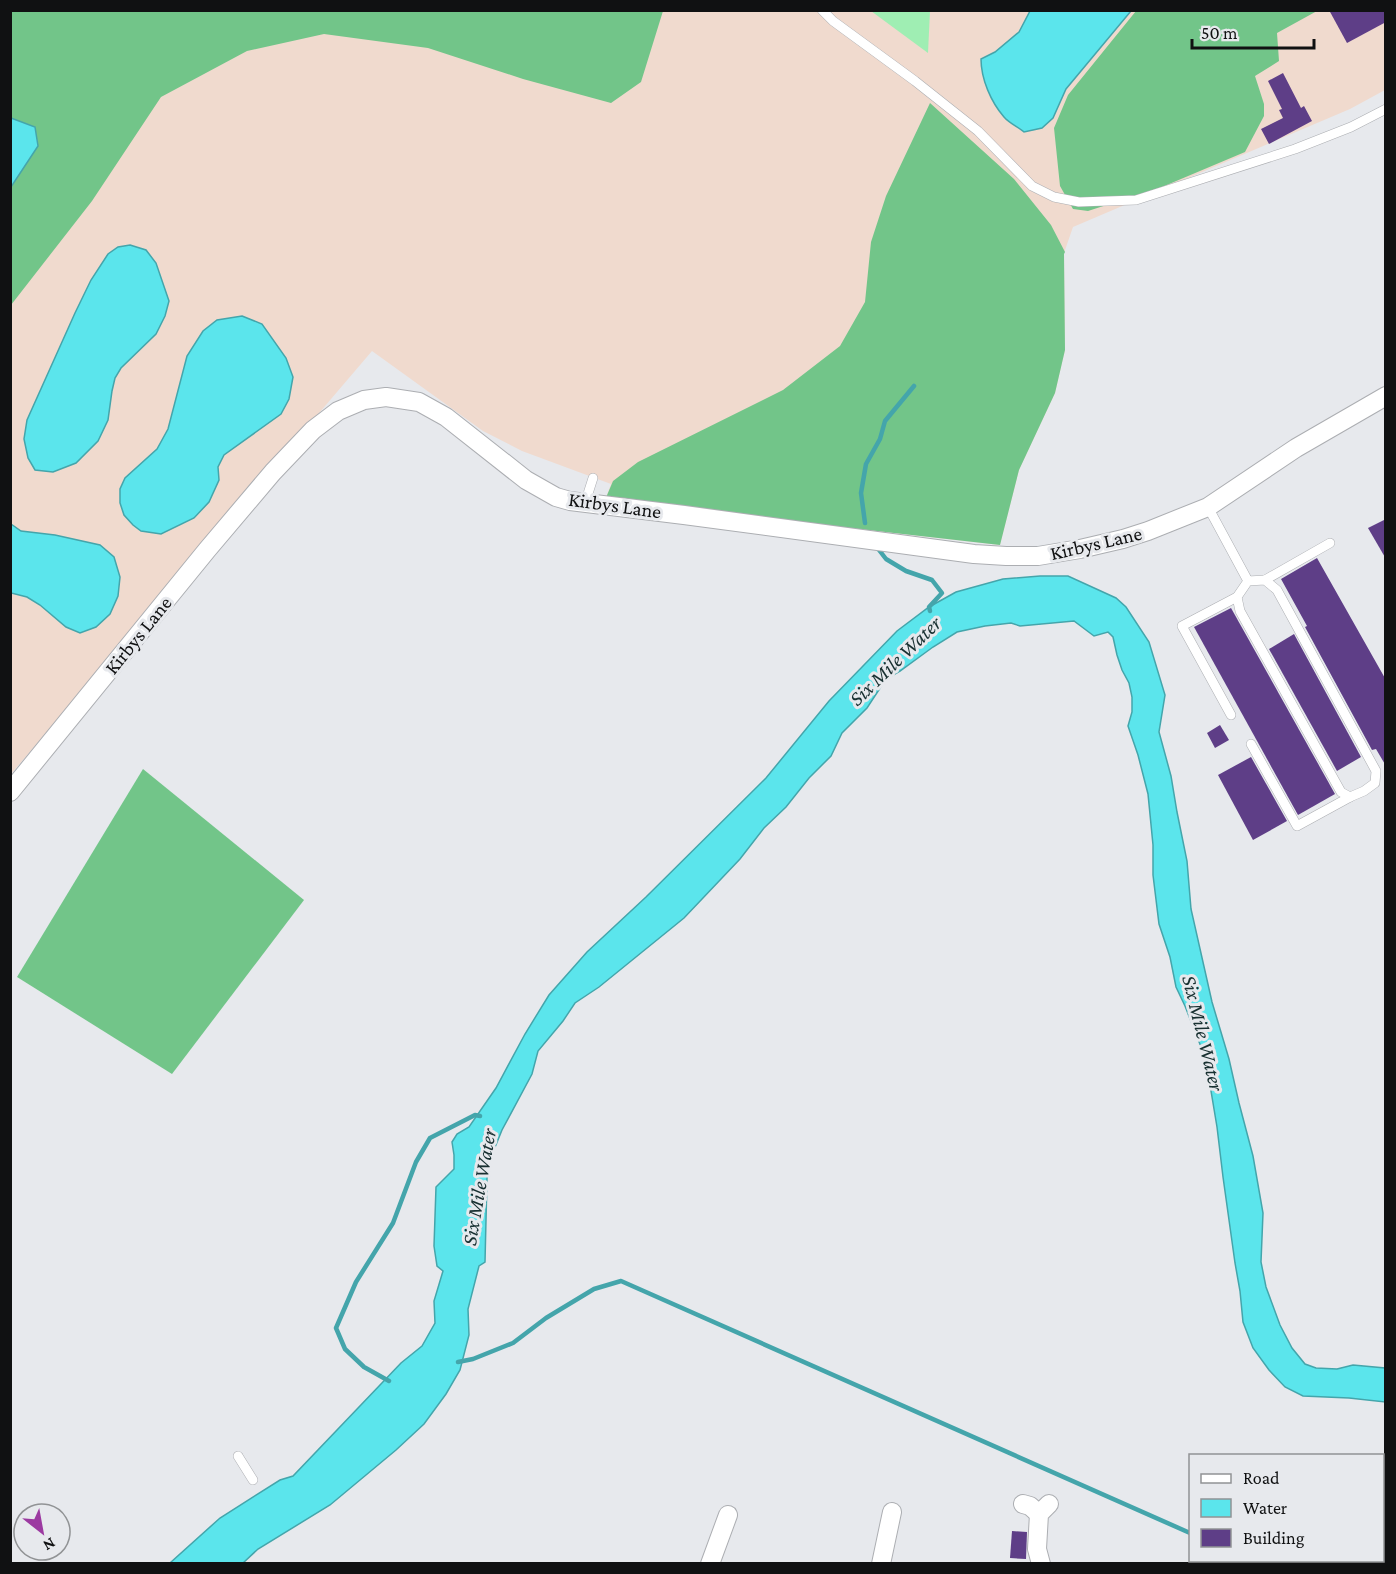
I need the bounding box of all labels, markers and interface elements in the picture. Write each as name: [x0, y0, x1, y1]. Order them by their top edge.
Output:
scale bar: [1192, 12, 1314, 50]
text: 50 m: [1201, 23, 1238, 43]
street label: Kirbys Lane: [567, 488, 663, 523]
street label: Kirbys Lane: [1048, 522, 1144, 565]
street label: Kirbys Lane: [100, 592, 177, 679]
water label: Six Mile Water: [844, 611, 946, 711]
water label: Six Mile Water: [1177, 973, 1229, 1094]
water label: Six Mile Water: [457, 1126, 501, 1247]
legend: [1189, 1454, 1384, 1562]
text: Road: [1243, 1468, 1280, 1488]
text: Water: [1243, 1498, 1288, 1518]
north arrow: [12, 1502, 72, 1562]
text: Building: [1243, 1528, 1305, 1548]
text: N: [40, 1534, 59, 1555]

